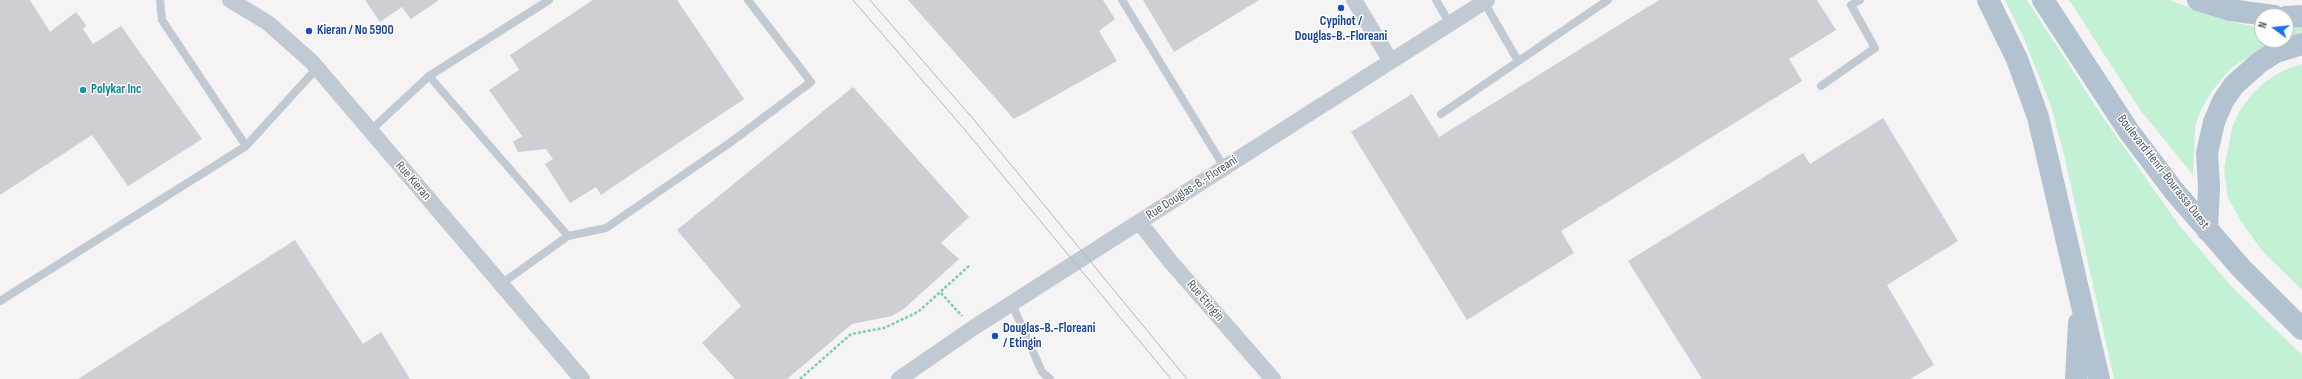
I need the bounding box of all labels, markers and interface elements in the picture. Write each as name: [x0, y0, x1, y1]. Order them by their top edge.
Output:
marker: Cypihot / Douglas-B.-Floreani: [1336, 3, 1346, 13]
north arrow: [2254, 8, 2294, 48]
place label: Cypihot / Douglas-B.-Floreani: [1295, 14, 1387, 45]
text: N: [2256, 21, 2270, 30]
place label: Kieran / No 5900: [317, 23, 394, 39]
marker: Kieran / No 5900: [304, 26, 314, 36]
place label: Polykar Inc: [91, 82, 142, 98]
marker: Polykar Inc: [78, 85, 88, 95]
street label: Boulevard Henri-Bourassa Ouest: [2114, 112, 2212, 232]
street label: Rue Douglas-B.-Floreani: [1144, 153, 1240, 223]
street label: Rue Kieran: [392, 158, 434, 204]
street label: Rue Etingin: [1183, 277, 1227, 325]
place label: Douglas-B.-Floreani / Etingin: [1003, 321, 1095, 352]
marker: Douglas-B.-Floreani / Etingin: [990, 331, 1000, 341]

